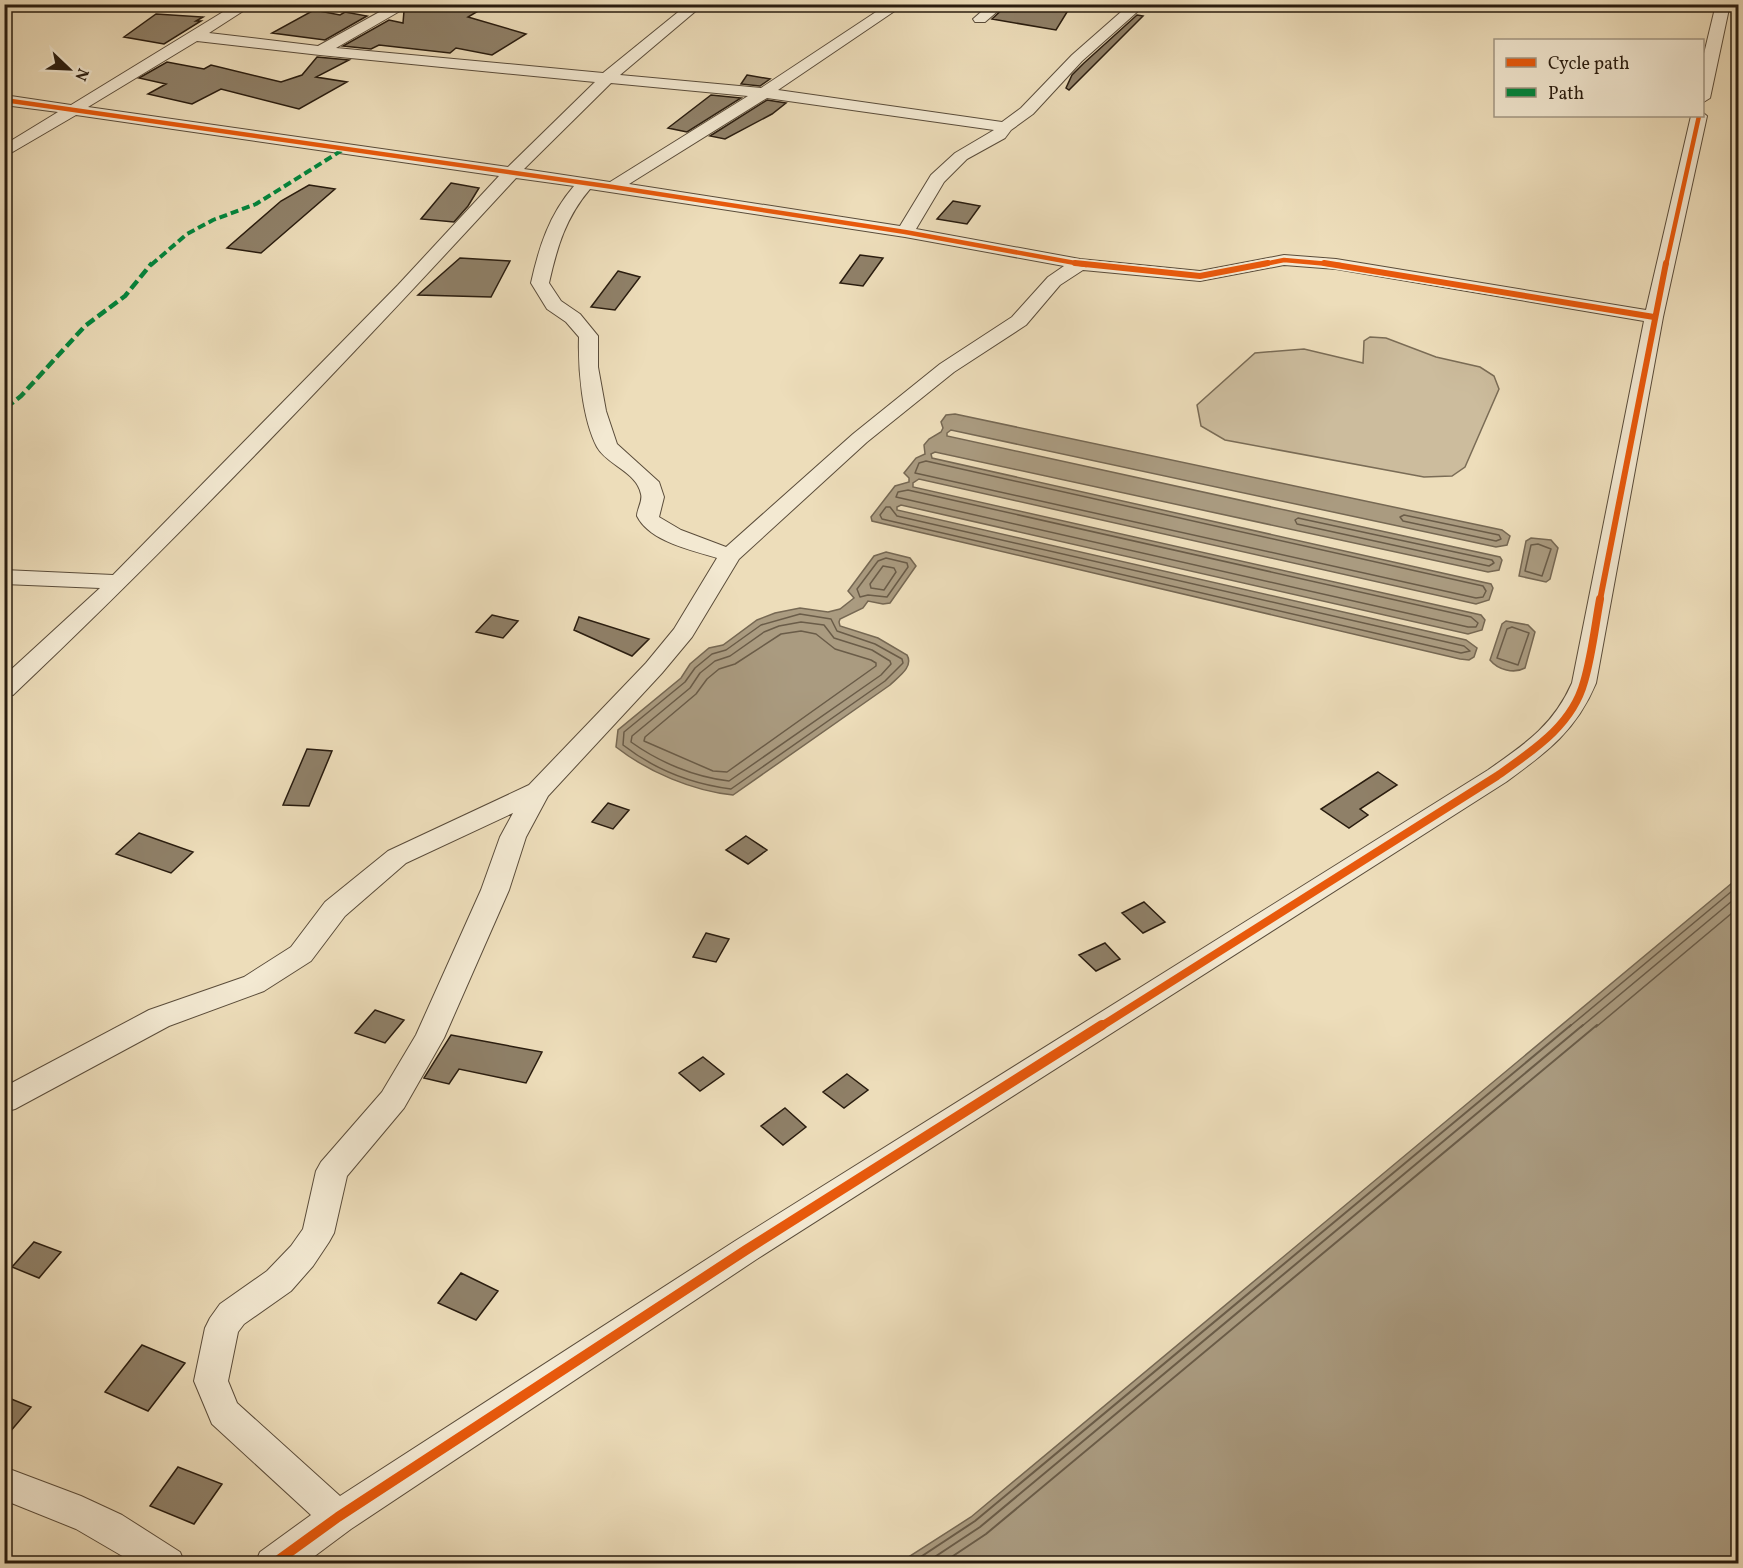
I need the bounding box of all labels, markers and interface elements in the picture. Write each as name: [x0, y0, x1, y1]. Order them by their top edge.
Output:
north arrow: [39, 39, 99, 99]
legend: [1494, 39, 1704, 117]
text: Cycle path: [1548, 52, 1630, 77]
text: N: [68, 64, 93, 84]
text: Path: [1548, 82, 1584, 107]

